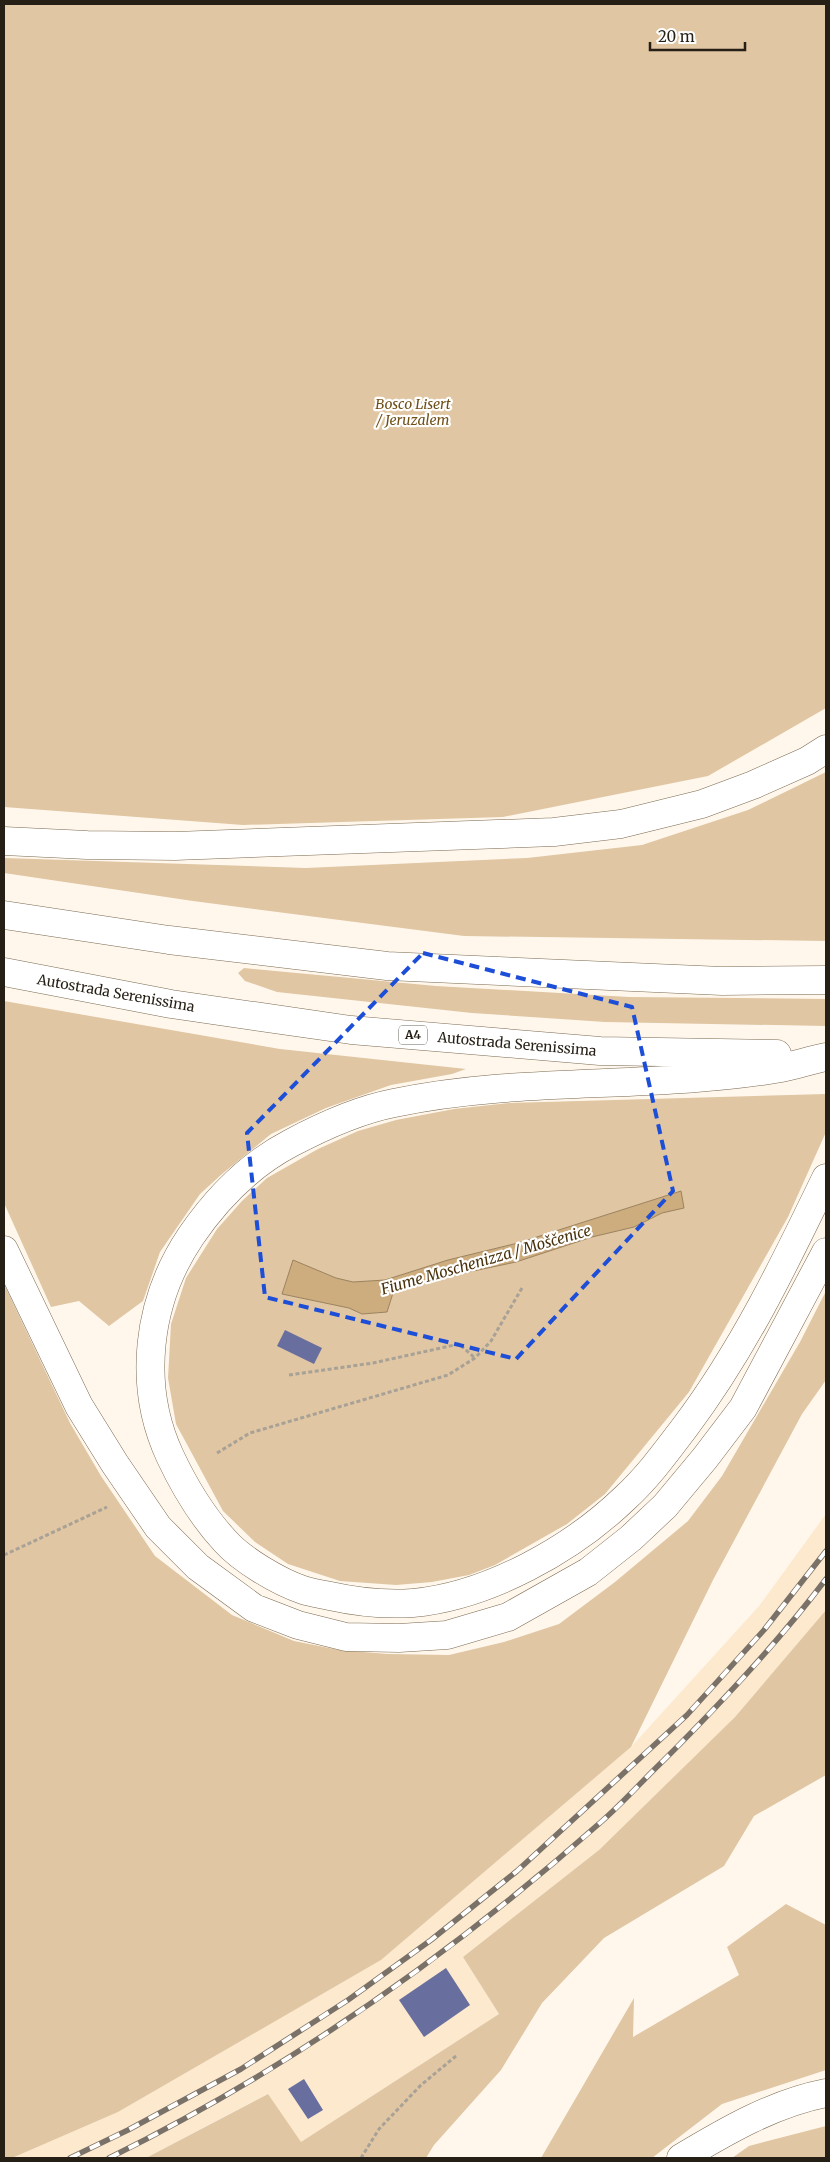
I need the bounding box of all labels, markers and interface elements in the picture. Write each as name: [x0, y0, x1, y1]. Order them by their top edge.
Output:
scale bar: [650, 20, 745, 52]
text: 20 m: [658, 27, 695, 46]
park label: Bosco Lisert / Jeruzalem: [375, 395, 451, 429]
street label: Autostrada Serenissima: [35, 970, 197, 1016]
road number: A4: [399, 1026, 427, 1044]
street label: Autostrada Serenissima: [436, 1028, 598, 1060]
water label: Fiume Moschenizza / Moščenice: [378, 1220, 594, 1299]

